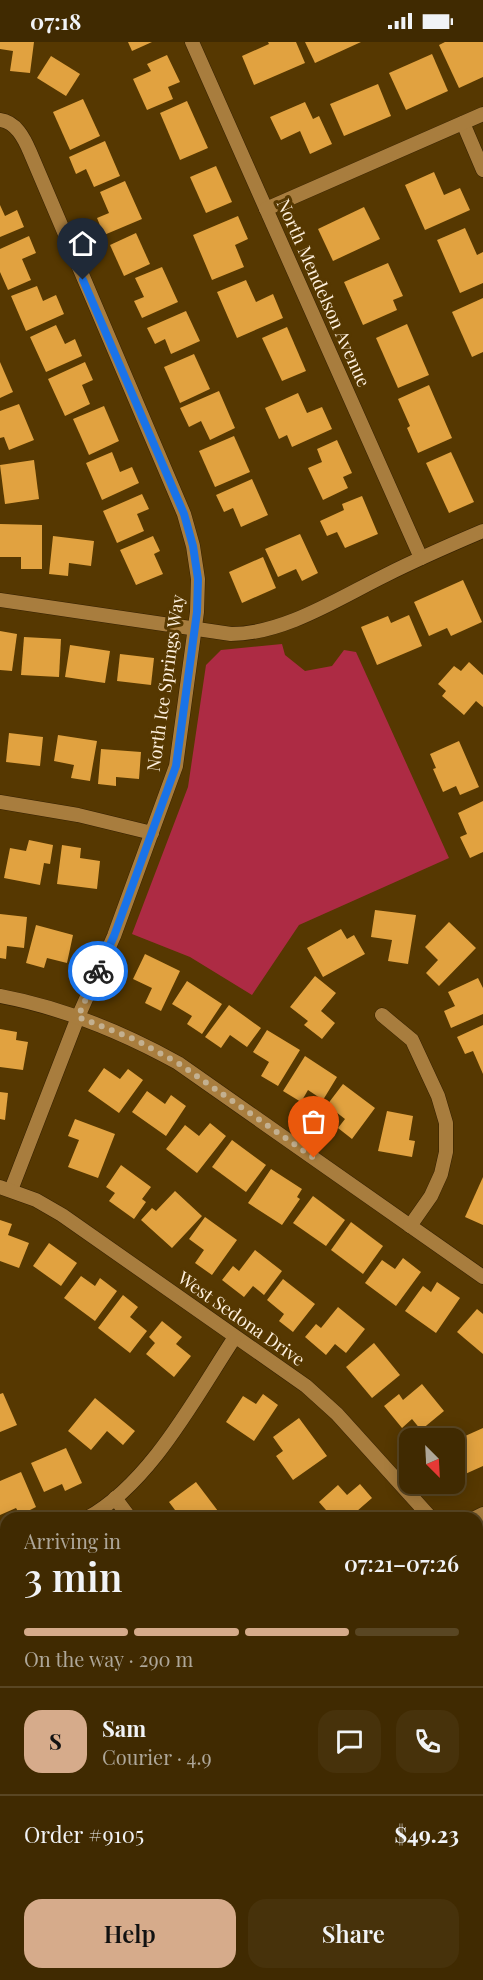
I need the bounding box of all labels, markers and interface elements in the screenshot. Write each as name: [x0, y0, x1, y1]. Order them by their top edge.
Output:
text: 07:18: [30, 6, 81, 36]
street label: North Mendelson Avenue: [272, 195, 376, 390]
pin: [57, 218, 108, 280]
icon: home: [66, 227, 99, 260]
street label: North Ice Springs Way: [141, 593, 189, 773]
courier: [68, 941, 128, 1001]
icon: bike: [82, 955, 115, 988]
pin: [288, 1096, 339, 1158]
icon: bag: [297, 1105, 330, 1138]
street label: West Sedona Drive: [172, 1265, 310, 1371]
north arrow: [399, 1428, 465, 1494]
map controls: [399, 1428, 465, 1494]
text: Arriving in: [24, 1527, 121, 1554]
text: 07:21–07:26: [344, 1548, 459, 1578]
text: 3 min: [24, 1550, 122, 1602]
text: On the way · 290 m: [24, 1645, 193, 1672]
button: chat: [318, 1710, 381, 1773]
button: phone: [396, 1710, 459, 1773]
text: Sam: [102, 1713, 146, 1743]
text: S: [49, 1726, 62, 1756]
text: Courier · 4.9: [102, 1743, 212, 1770]
text: Order #9105: [24, 1819, 144, 1849]
text: $49.23: [394, 1819, 459, 1849]
button: Help: [24, 1899, 236, 1968]
button: Share: [248, 1899, 459, 1968]

